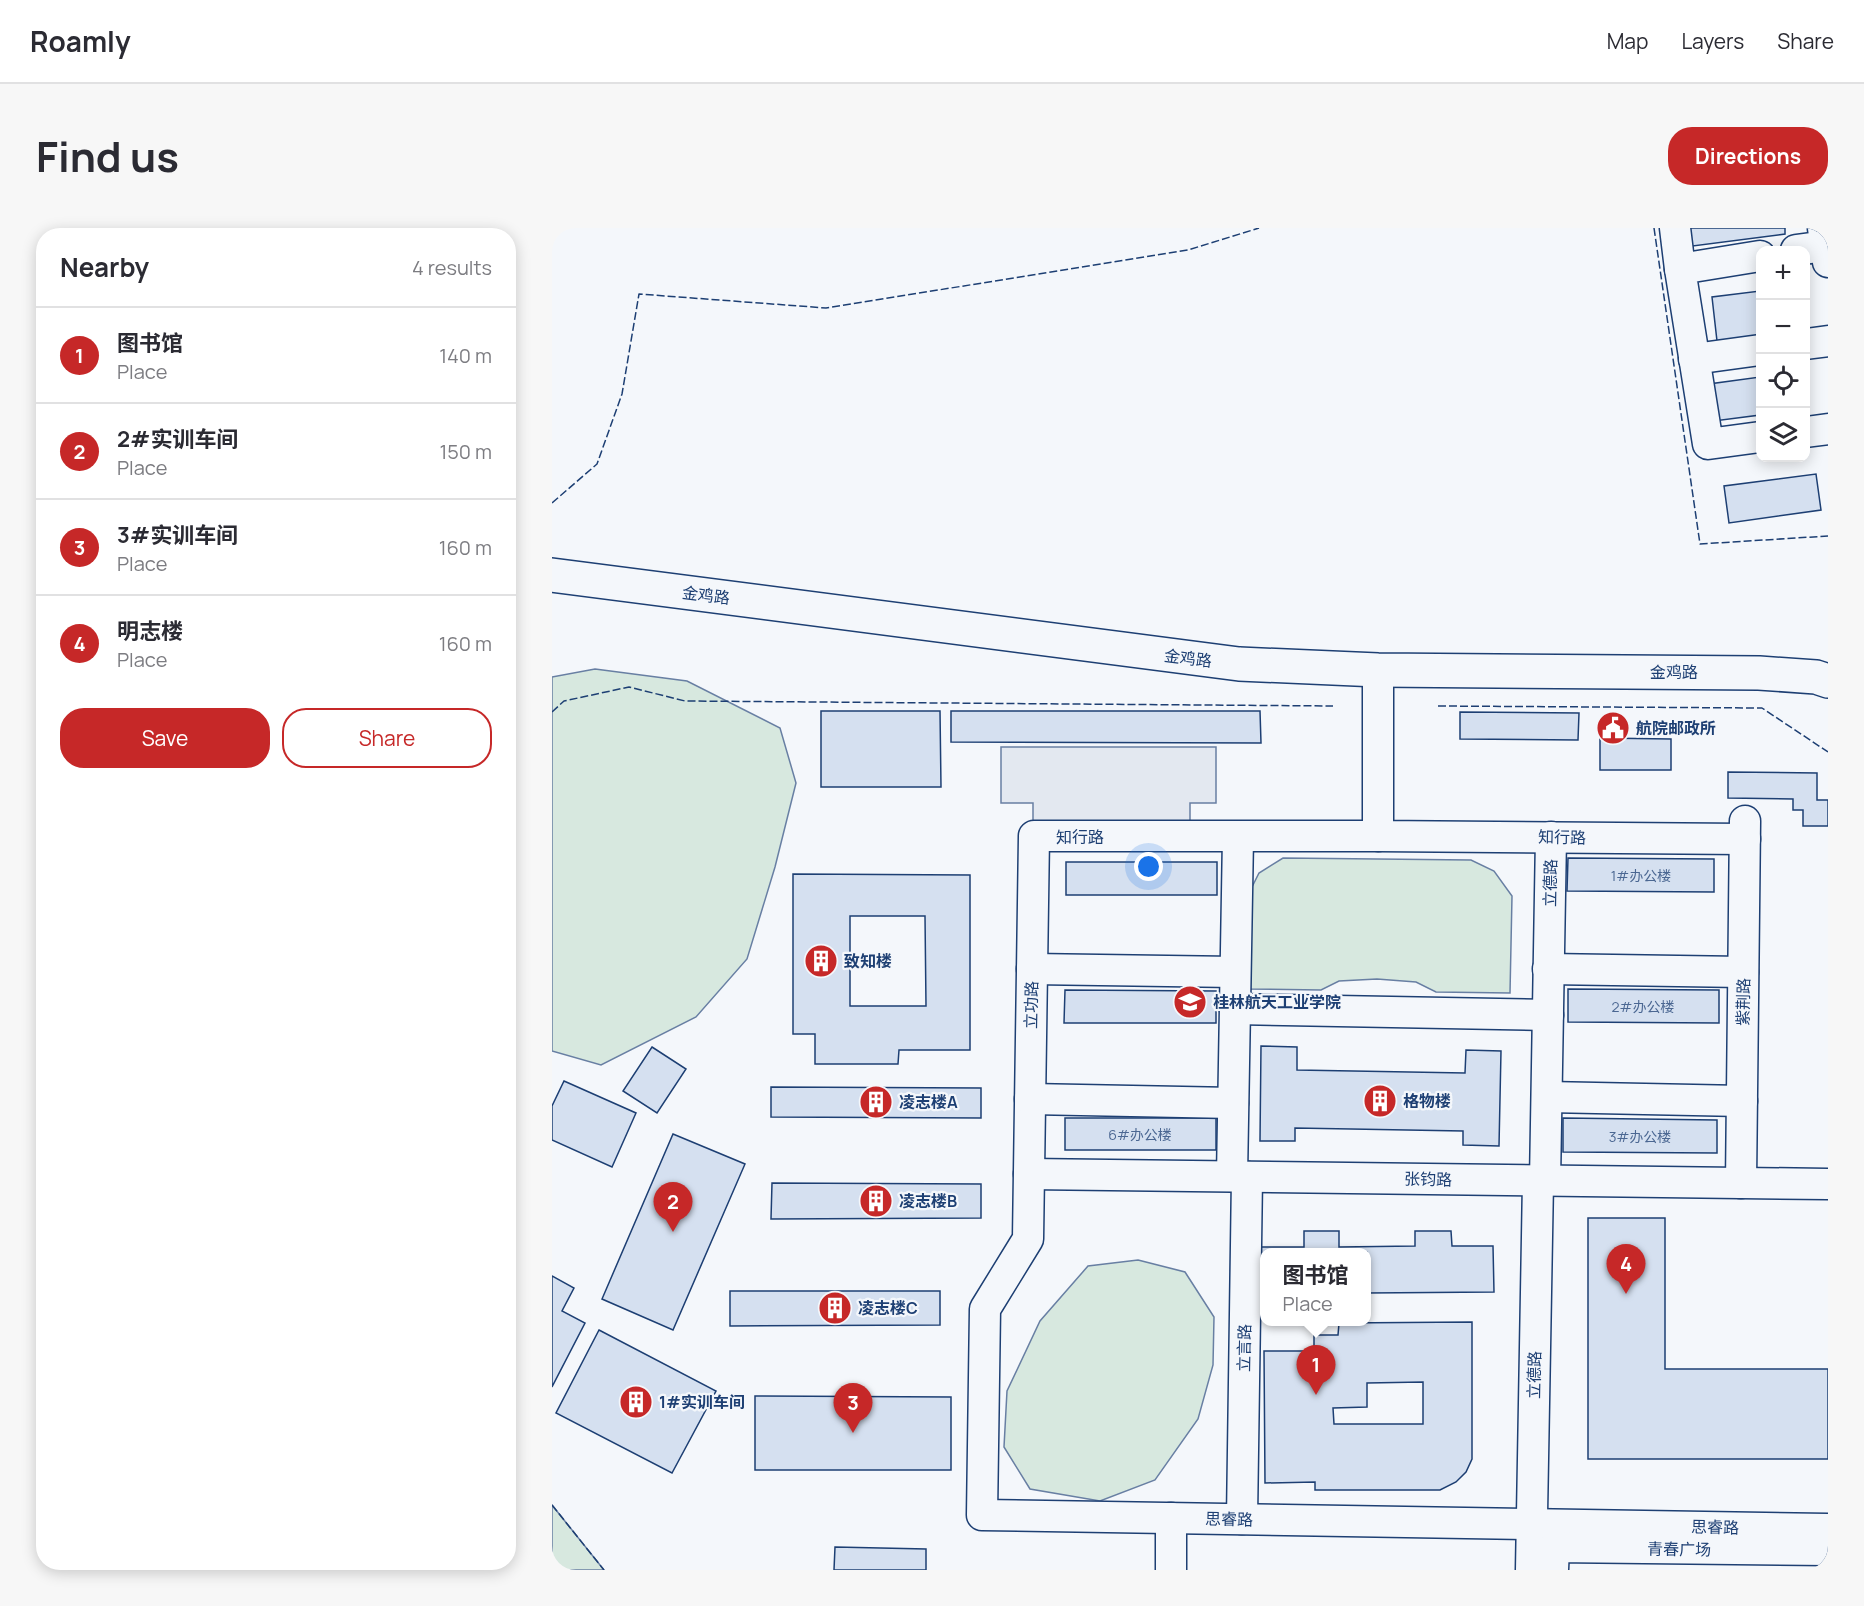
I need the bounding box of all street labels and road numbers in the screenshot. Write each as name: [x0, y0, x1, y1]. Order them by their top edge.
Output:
street label: 金鸡路: [681, 581, 731, 609]
street label: 金鸡路: [1163, 644, 1213, 672]
street label: 金鸡路: [1650, 661, 1698, 683]
street label: 知行路: [1056, 826, 1104, 848]
street label: 知行路: [1538, 826, 1586, 848]
street label: 立德路: [1539, 859, 1561, 907]
street label: 紫荆路: [1732, 978, 1754, 1026]
street label: 立功路: [1020, 981, 1042, 1029]
street label: 张钧路: [1404, 1168, 1452, 1190]
street label: 立言路: [1233, 1324, 1255, 1372]
street label: 立德路: [1523, 1351, 1545, 1399]
street label: 思睿路: [1205, 1508, 1253, 1530]
street label: 思睿路: [1691, 1516, 1739, 1538]
street label: 青春广场: [1647, 1537, 1711, 1561]

